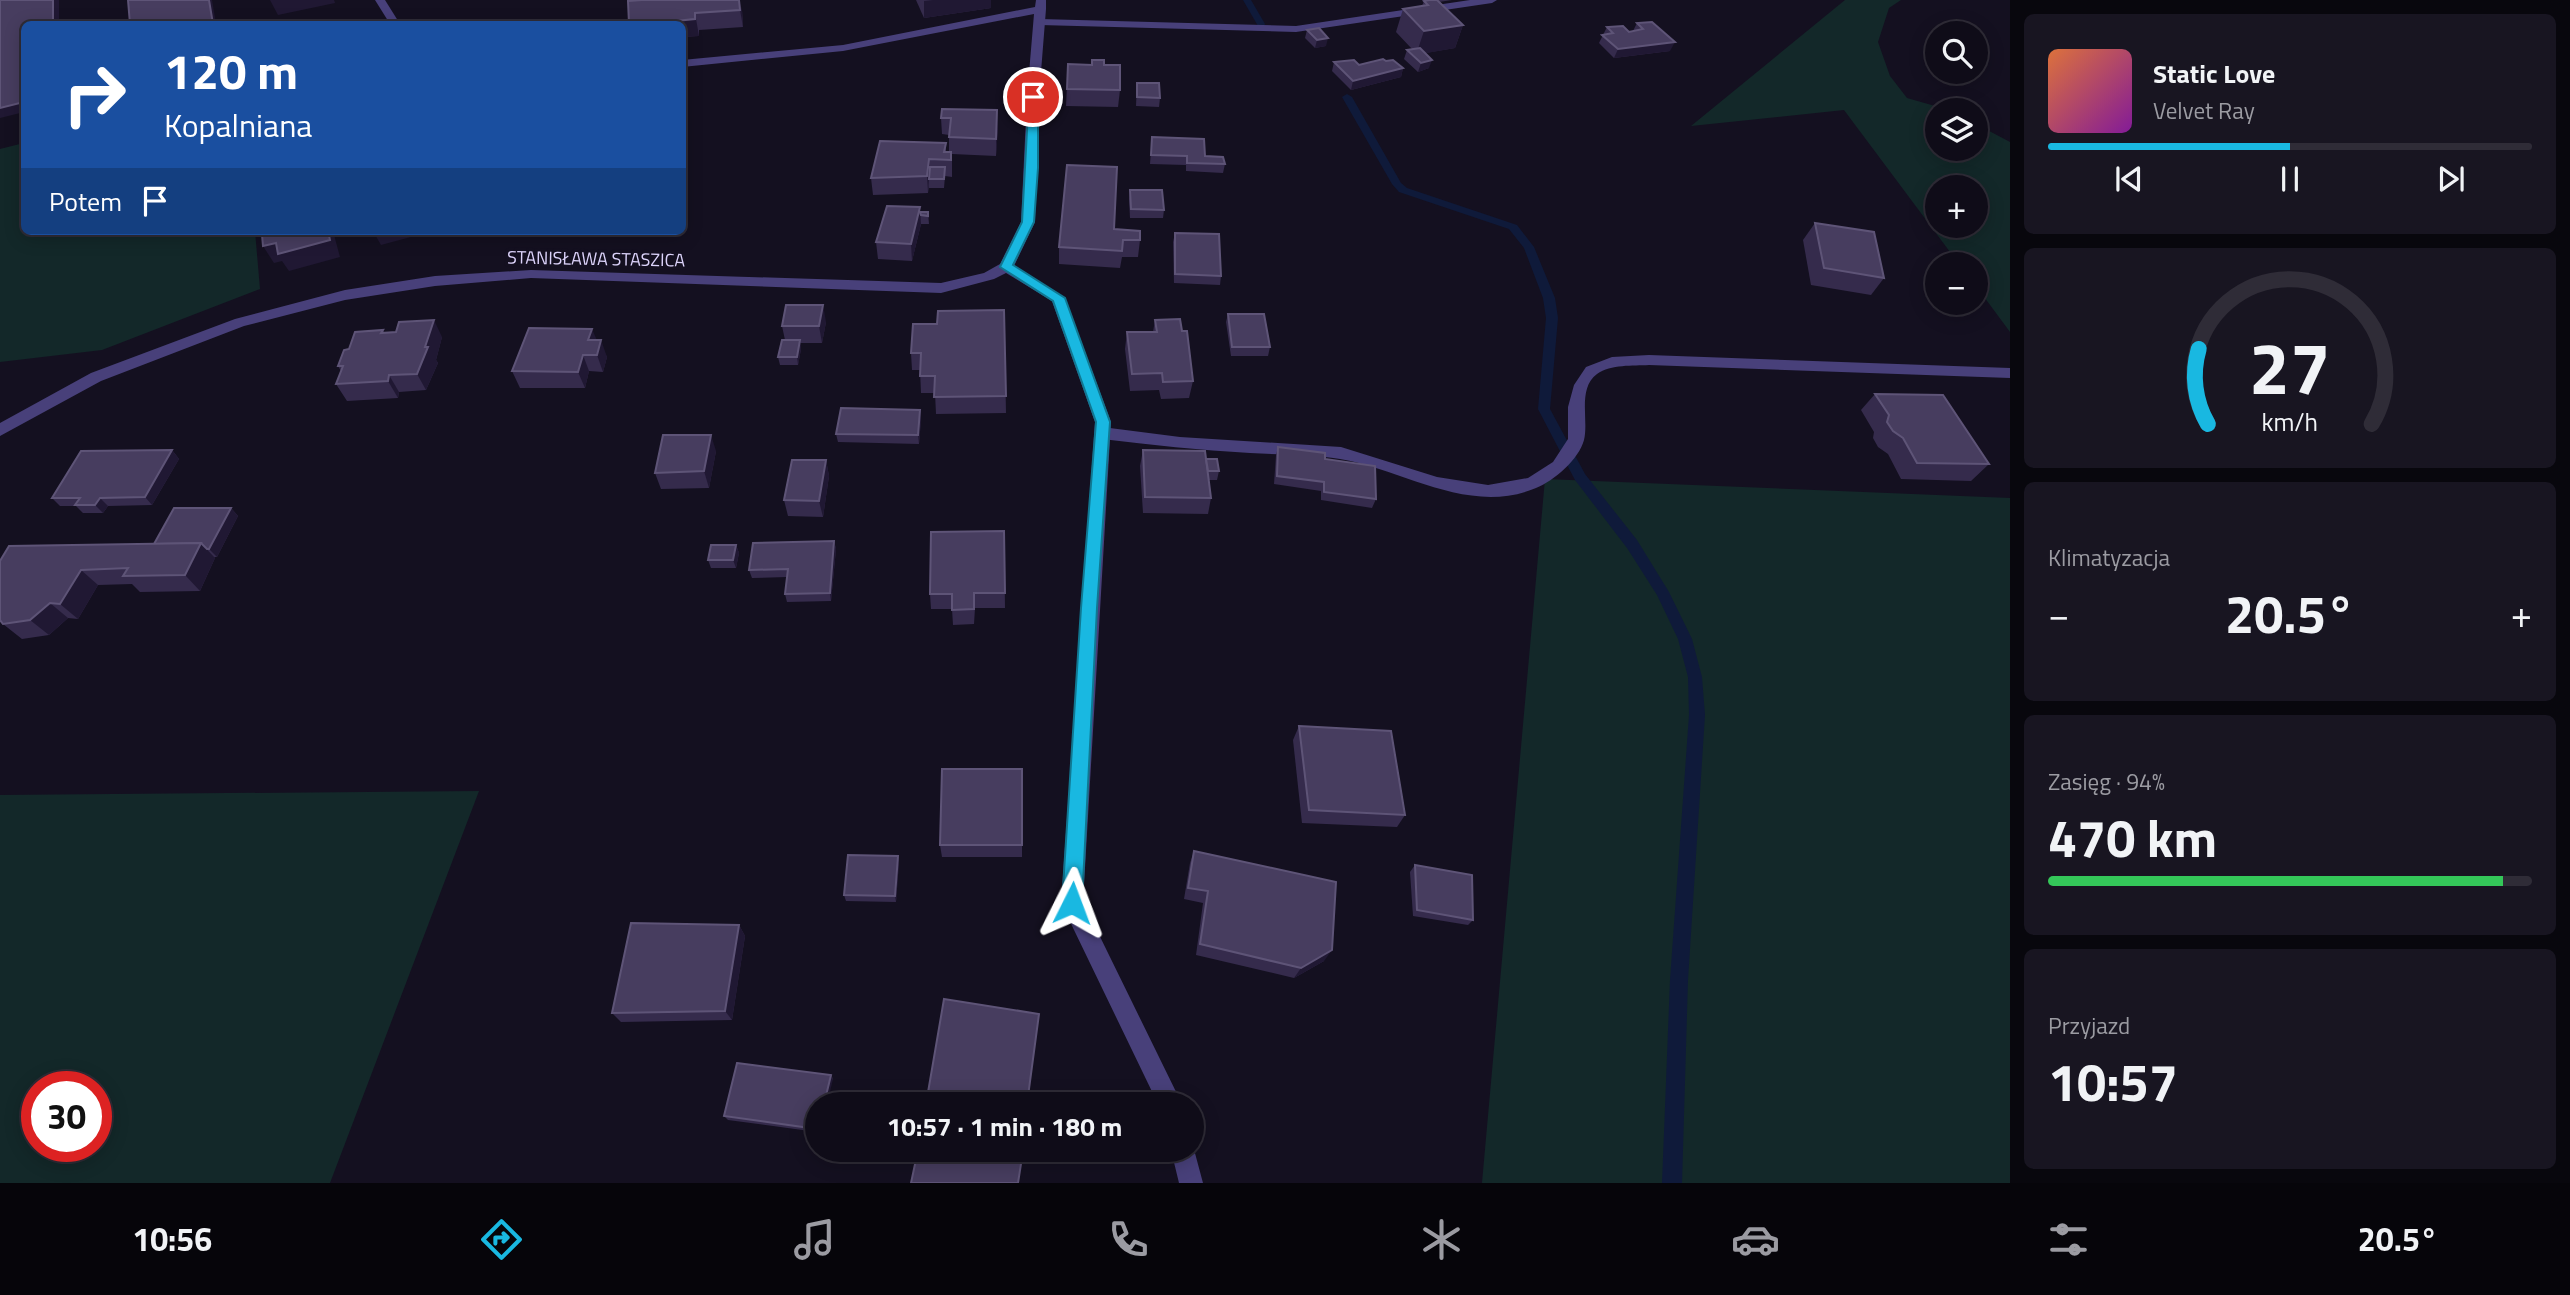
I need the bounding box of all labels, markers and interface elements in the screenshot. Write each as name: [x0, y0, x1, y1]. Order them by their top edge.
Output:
map controls: [1925, 21, 1988, 315]
button: search: [1925, 21, 1988, 84]
text: 120 m: [164, 33, 298, 108]
icon: right: [49, 49, 140, 140]
text: Static Love: [2153, 54, 2275, 93]
pin: [1003, 67, 1063, 127]
icon: arrive: [1014, 78, 1052, 116]
text: Velvet Ray: [2153, 93, 2255, 128]
button: layers: [1925, 98, 1988, 161]
text: Kopalniana: [164, 101, 312, 149]
icon: previous: [2110, 160, 2148, 198]
icon: pause: [2271, 160, 2309, 198]
icon: next: [2432, 160, 2470, 198]
button: +: [1925, 175, 1988, 238]
text: Potem: [49, 182, 122, 221]
icon: arrive: [136, 182, 174, 220]
street label: STANISŁAWA STASZICA: [507, 243, 686, 274]
button: −: [1925, 252, 1988, 315]
text: 27: [2249, 312, 2331, 422]
text: km/h: [2262, 402, 2318, 440]
text: Klimatyzacja: [2048, 540, 2170, 575]
text: 20.5°: [2225, 574, 2355, 653]
text: −: [2048, 585, 2069, 643]
text: +: [2511, 585, 2532, 643]
text: Zasięg · 94%: [2048, 764, 2165, 799]
text: 470 km: [2048, 798, 2217, 877]
position arrow: [1035, 866, 1109, 940]
text: Przyjazd: [2048, 1008, 2130, 1043]
text: 10:57: [2048, 1042, 2178, 1121]
speed limit sign: 30: [21, 1071, 112, 1162]
text: 10:57 · 1 min · 180 m: [887, 1107, 1122, 1146]
text: 10:56: [132, 1215, 212, 1263]
icon: directions: [477, 1215, 526, 1264]
icon: music: [790, 1215, 839, 1264]
icon: phone: [1104, 1215, 1153, 1264]
icon: climate: [1417, 1215, 1466, 1264]
icon: car: [1731, 1215, 1780, 1264]
icon: filters: [2044, 1215, 2093, 1264]
text: 20.5°: [2358, 1215, 2438, 1263]

